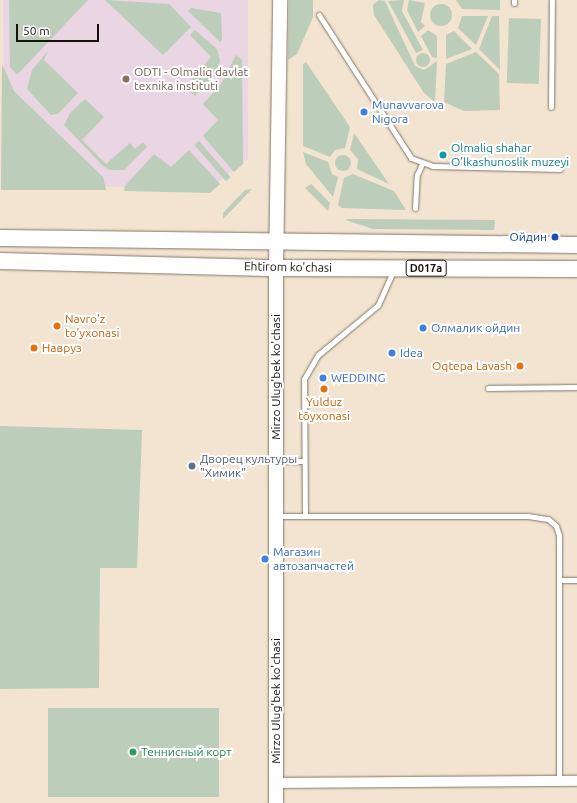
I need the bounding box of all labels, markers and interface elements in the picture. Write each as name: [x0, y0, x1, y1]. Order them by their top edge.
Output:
scale bar: [18, 16, 101, 42]
text: 50 m: [23, 24, 50, 37]
place label: ODTI - Olmaliq davlat texnika instituti: [134, 65, 248, 93]
marker: ODTI - Olmaliq davlat texnika instituti: [121, 74, 131, 84]
place label: Munavvarova Nigora: [372, 98, 444, 126]
marker: Munavvarova Nigora: [359, 107, 369, 117]
place label: Olmaliq shahar O'lkashunoslik muzeyi: [451, 141, 569, 169]
marker: Olmaliq shahar O'lkashunoslik muzeyi: [438, 150, 448, 160]
place label: Ойдин: [509, 230, 547, 244]
marker: Ойдин: [550, 232, 560, 242]
street label: Ehtirom ko'chasi: [244, 259, 332, 275]
road number: D017a: [405, 259, 447, 277]
place label: Navro'z to'yxonasi: [65, 312, 119, 340]
street label: Mirzo Ulug'bek ko'chasi: [269, 314, 283, 440]
marker: Navro'z to'yxonasi: [52, 321, 62, 331]
place label: Олмалик ойдин: [431, 321, 520, 335]
marker: Олмалик ойдин: [418, 323, 428, 333]
place label: Навруз: [42, 341, 82, 355]
marker: Навруз: [29, 343, 39, 353]
place label: Idea: [400, 346, 423, 360]
marker: Idea: [387, 348, 397, 358]
place label: Oqtepa Lavash: [432, 359, 512, 373]
marker: Oqtepa Lavash: [515, 361, 525, 371]
place label: WEDDING: [331, 371, 385, 385]
marker: WEDDING: [318, 373, 328, 383]
marker: Yulduz tõyxonasi: [319, 384, 329, 394]
place label: Yulduz tõyxonasi: [298, 395, 350, 423]
place label: Дворец культуры "Химик": [200, 452, 297, 480]
marker: Дворец культуры "Химик": [187, 461, 197, 471]
place label: Магазин автозапчастей: [273, 545, 354, 573]
marker: Магазин автозапчастей: [260, 554, 270, 564]
street label: Mirzo Ulug'bek ko'chasi: [269, 638, 283, 764]
place label: Теннисный корт: [141, 745, 232, 759]
marker: Теннисный корт: [128, 747, 138, 757]

